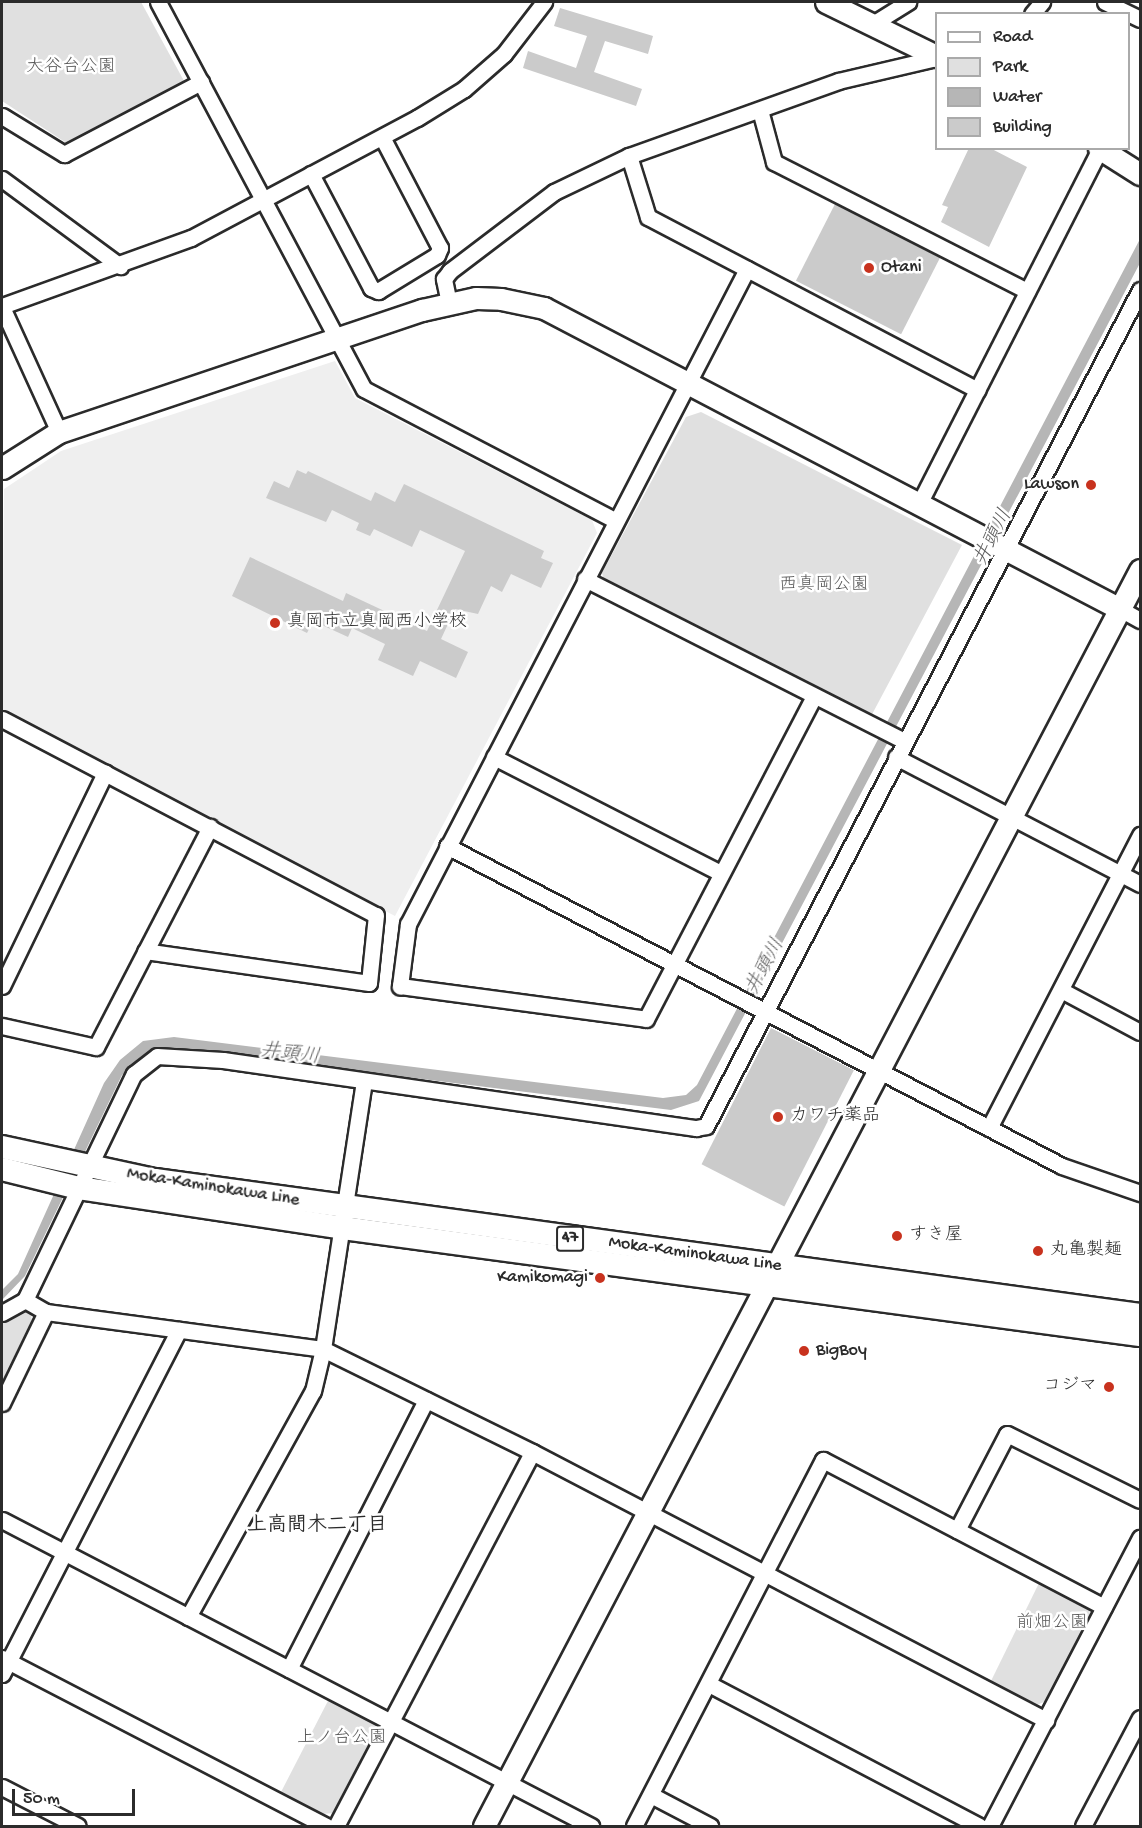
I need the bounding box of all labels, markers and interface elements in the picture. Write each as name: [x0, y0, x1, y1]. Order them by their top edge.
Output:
legend: [935, 12, 1130, 150]
text: Road: [993, 27, 1032, 48]
park label: 大谷台公園: [26, 57, 116, 79]
text: Park: [993, 57, 1027, 78]
text: Water: [993, 87, 1041, 108]
text: Building: [993, 117, 1052, 138]
place label: Otani: [881, 257, 922, 279]
marker: Otani: [862, 261, 876, 275]
place label: Lawson: [1024, 474, 1079, 496]
marker: Lawson: [1084, 478, 1098, 492]
water label: 井頭川: [970, 506, 1018, 570]
park label: 西真岡公園: [779, 575, 869, 597]
place label: 真岡市立真岡西小学校: [287, 612, 467, 634]
marker: 真岡市立真岡西小学校: [268, 616, 282, 630]
water label: 井頭川: [741, 935, 791, 999]
water label: 井頭川: [259, 1039, 321, 1071]
place label: カワチ薬品: [790, 1106, 880, 1128]
marker: カワチ薬品: [771, 1110, 785, 1124]
street label: Moka-Kaminokawa Line: [125, 1164, 301, 1212]
place label: すき屋: [909, 1225, 963, 1247]
road number: 47: [555, 1226, 585, 1252]
marker: すき屋: [890, 1229, 904, 1243]
street label: Moka-Kaminokawa Line: [607, 1232, 783, 1278]
place label: 丸亀製麺: [1050, 1240, 1122, 1262]
marker: 丸亀製麺: [1031, 1244, 1045, 1258]
place label: Kamikomagi: [497, 1267, 588, 1289]
marker: Kamikomagi: [593, 1271, 607, 1285]
place label: BigBoy: [816, 1340, 867, 1362]
marker: BigBoy: [797, 1344, 811, 1358]
place label: コジマ: [1043, 1376, 1097, 1398]
marker: コジマ: [1102, 1380, 1116, 1394]
district label: 上高間木二丁目: [247, 1514, 387, 1538]
park label: 前畑公園: [1016, 1613, 1088, 1635]
park label: 上ノ台公園: [297, 1728, 387, 1750]
scale bar: [15, 1777, 138, 1815]
text: 50 m: [23, 1789, 60, 1810]

